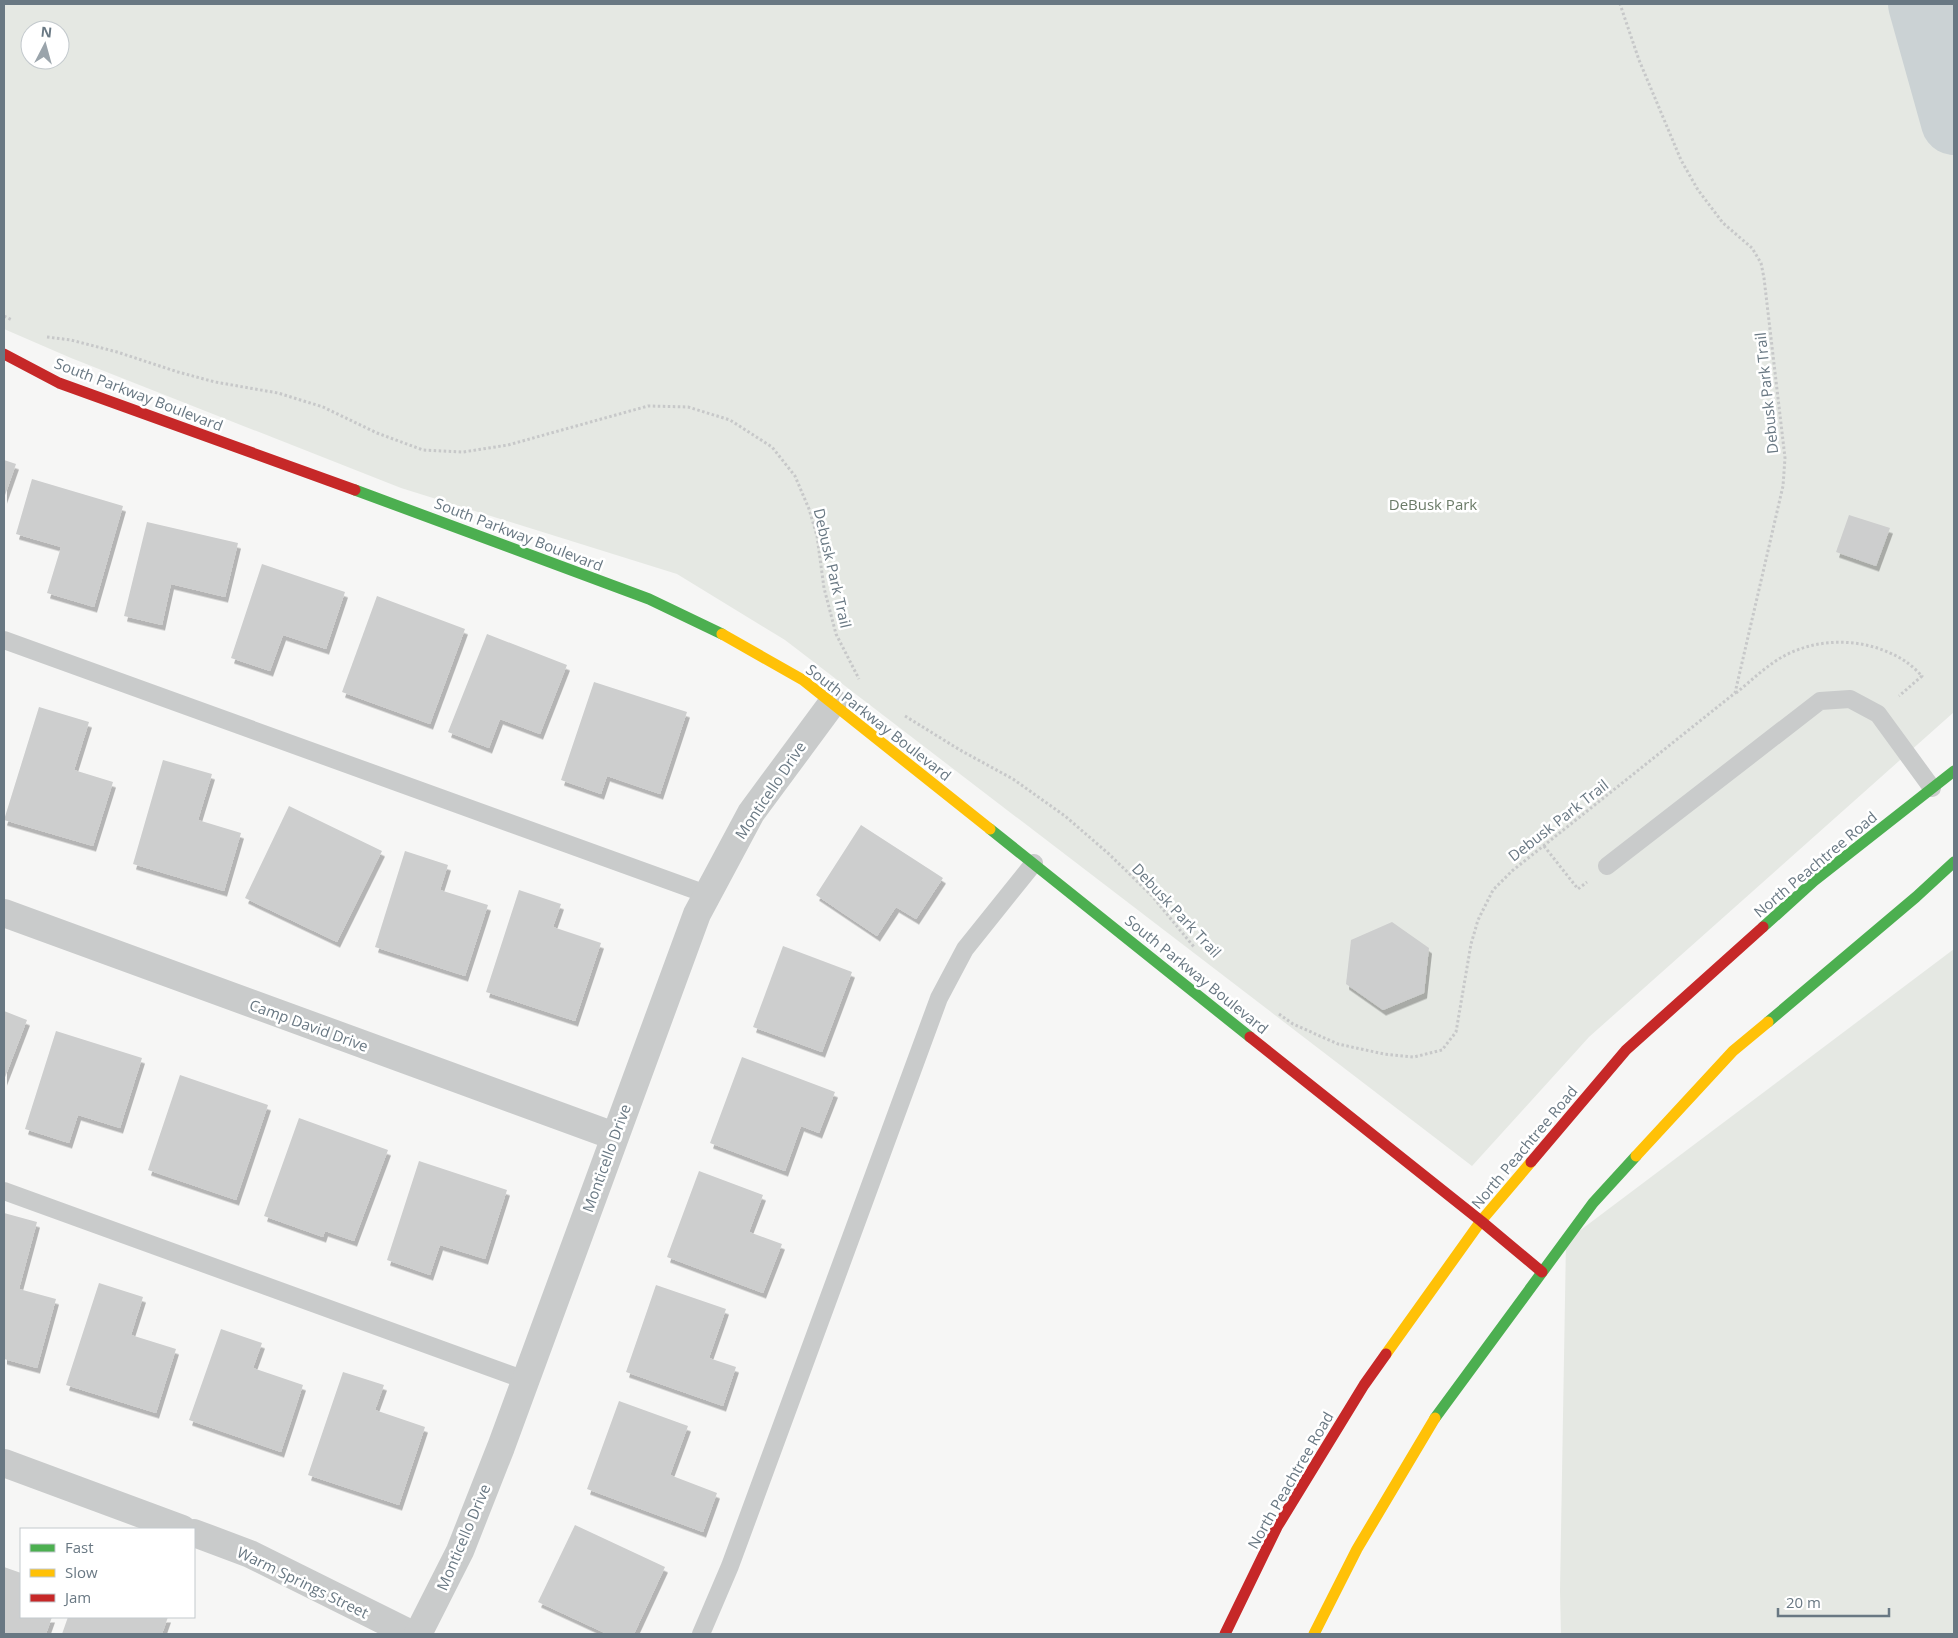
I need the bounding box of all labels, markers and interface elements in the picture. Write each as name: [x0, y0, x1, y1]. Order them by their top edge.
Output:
north arrow: [20, 20, 70, 70]
text: N: [40, 22, 53, 42]
street label: Debusk Park Trail: [1750, 331, 1782, 455]
street label: South Parkway Boulevard: [52, 353, 226, 435]
street label: South Parkway Boulevard: [432, 493, 606, 575]
park label: DeBusk Park: [1389, 494, 1477, 514]
street label: Debusk Park Trail: [810, 506, 856, 630]
street label: South Parkway Boulevard: [802, 659, 956, 785]
street label: Monticello Drive: [730, 737, 810, 843]
street label: Debusk Park Trail: [1504, 775, 1612, 865]
street label: North Peachtree Road: [1749, 806, 1881, 922]
street label: Debusk Park Trail: [1128, 858, 1226, 962]
street label: South Parkway Boulevard: [1121, 910, 1273, 1038]
street label: Camp David Drive: [247, 994, 371, 1056]
street label: North Peachtree Road: [1466, 1081, 1582, 1213]
street label: Monticello Drive: [577, 1101, 635, 1215]
street label: North Peachtree Road: [1243, 1408, 1337, 1552]
street label: Monticello Drive: [432, 1481, 494, 1593]
legend: [20, 1528, 195, 1618]
text: Fast: [65, 1537, 94, 1557]
street label: Warm Springs Street: [234, 1542, 372, 1622]
text: Slow: [65, 1562, 98, 1582]
scale bar: [1778, 1586, 1889, 1618]
text: Jam: [63, 1587, 91, 1607]
text: 20 m: [1786, 1592, 1821, 1612]

